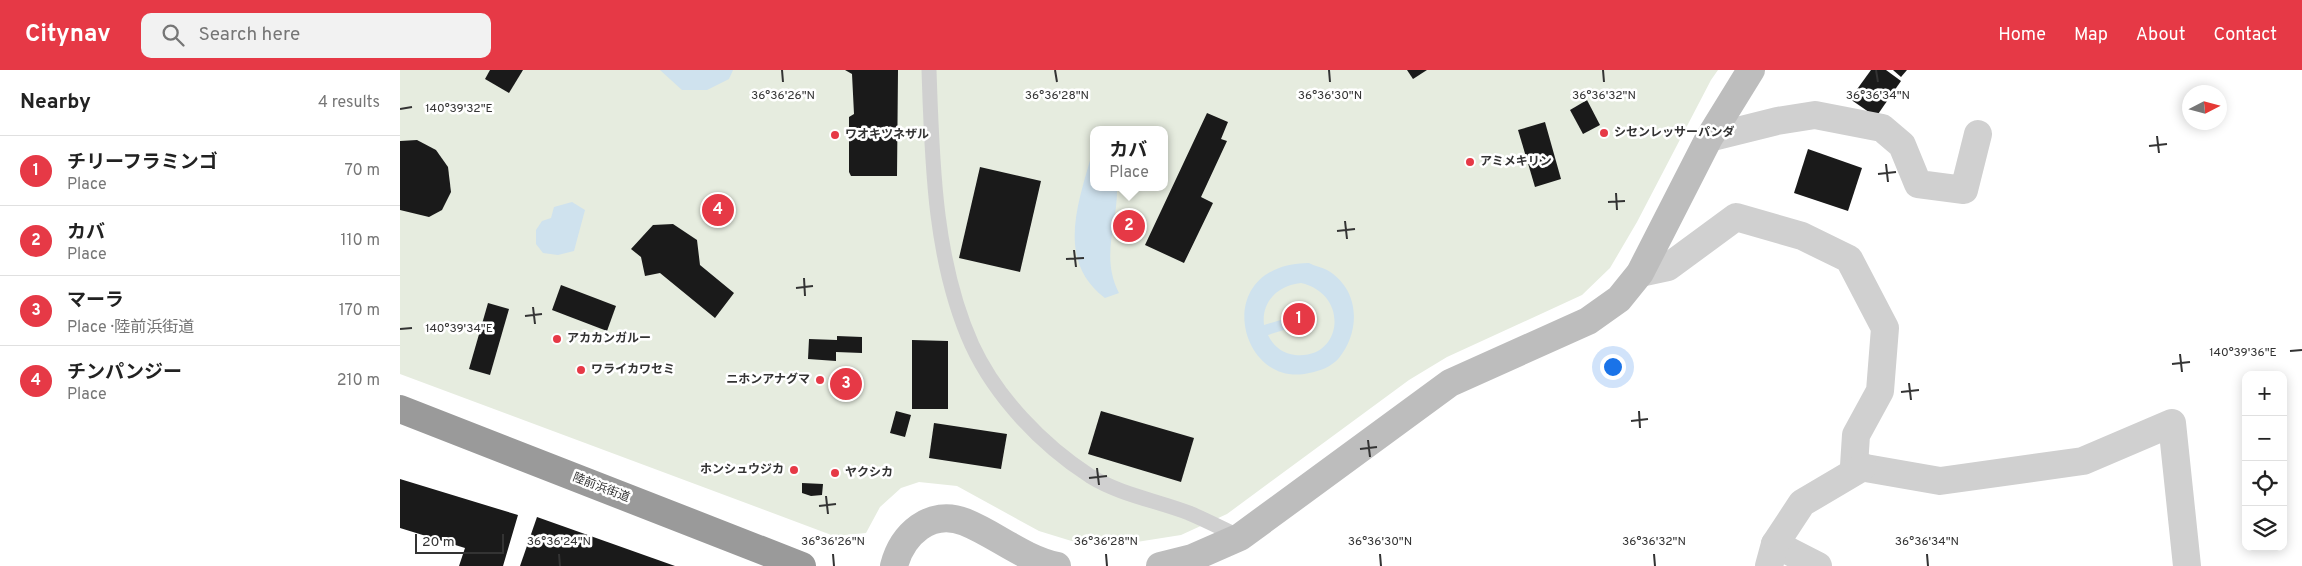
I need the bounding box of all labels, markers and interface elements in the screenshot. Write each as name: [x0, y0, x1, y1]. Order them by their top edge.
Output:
search box: [141, 13, 491, 58]
text: Citynav: [25, 20, 111, 50]
icon: search: [159, 21, 187, 49]
text: Search here: [199, 23, 300, 47]
text: Home: [1998, 24, 2046, 47]
text: Map: [2074, 24, 2108, 47]
text: About: [2136, 24, 2185, 47]
text: Contact: [2213, 24, 2277, 47]
north arrow: [2182, 85, 2227, 130]
text: 36°36'26"N: [751, 88, 815, 104]
text: 36°36'28"N: [1025, 88, 1089, 104]
text: 36°36'30"N: [1298, 88, 1362, 104]
text: 36°36'32"N: [1572, 88, 1636, 104]
text: 36°36'34"N: [1846, 88, 1910, 104]
text: Nearby: [20, 89, 91, 116]
text: 4 results: [318, 93, 380, 113]
text: 140°39'32"E: [425, 101, 493, 117]
place label: シセンレッサーパンダ: [1614, 125, 1734, 141]
popup: [1090, 126, 1168, 191]
place label: ワオキツネザル: [845, 127, 929, 143]
marker: シセンレッサーパンダ: [1598, 127, 1610, 139]
marker: ワオキツネザル: [829, 129, 841, 141]
text: カバ: [1109, 139, 1147, 163]
text: チリーフラミンゴ: [67, 151, 218, 175]
place label: アミメキリン: [1480, 154, 1552, 170]
marker: アミメキリン: [1464, 156, 1476, 168]
text: 1: [33, 161, 39, 181]
text: 70 m: [345, 161, 380, 181]
text: Place: [1109, 163, 1149, 183]
text: Place: [67, 175, 107, 195]
pin: 4: [702, 191, 734, 229]
pin: 2: [1113, 207, 1145, 245]
text: カバ: [67, 221, 105, 245]
text: 2: [31, 231, 41, 251]
text: 110 m: [340, 231, 380, 251]
text: Place: [67, 245, 107, 265]
text: マーラ: [67, 289, 124, 313]
pin: 1: [1283, 300, 1315, 338]
text: 3: [31, 301, 41, 321]
text: 170 m: [339, 301, 380, 321]
text: Place · 陸前浜街道: [67, 318, 194, 338]
text: 140°39'34"E: [425, 321, 493, 337]
place label: アカカンガルー: [567, 331, 651, 347]
marker: アカカンガルー: [551, 333, 563, 345]
text: 140°39'36"E: [2209, 345, 2277, 361]
your location: [1600, 354, 1626, 380]
text: チンパンジー: [67, 361, 182, 385]
place label: ワライカワセミ: [591, 362, 675, 378]
marker: ワライカワセミ: [575, 364, 587, 376]
pin: 3: [830, 365, 862, 403]
text: 4: [31, 371, 41, 391]
text: 210 m: [337, 371, 380, 391]
map controls: [2242, 371, 2287, 551]
button: +: [2242, 371, 2287, 416]
place label: ニホンアナグマ: [726, 372, 810, 388]
marker: ニホンアナグマ: [814, 374, 826, 386]
text: Place: [67, 385, 107, 405]
button: −: [2242, 416, 2287, 461]
button: locate: [2242, 461, 2287, 506]
place label: ホンシュウジカ: [700, 462, 784, 478]
marker: ホンシュウジカ: [788, 464, 800, 476]
place label: ヤクシカ: [845, 465, 893, 481]
marker: ヤクシカ: [829, 467, 841, 479]
street label: 陸前浜街道: [570, 470, 632, 506]
button: layers: [2242, 506, 2287, 551]
scale bar: [415, 531, 504, 554]
text: 20 m: [422, 534, 455, 551]
text: 36°36'24"N: [527, 534, 591, 550]
text: 36°36'26"N: [801, 534, 865, 550]
text: 36°36'28"N: [1074, 534, 1138, 550]
text: 36°36'30"N: [1348, 534, 1412, 550]
text: 36°36'32"N: [1622, 534, 1686, 550]
text: 36°36'34"N: [1895, 534, 1959, 550]

